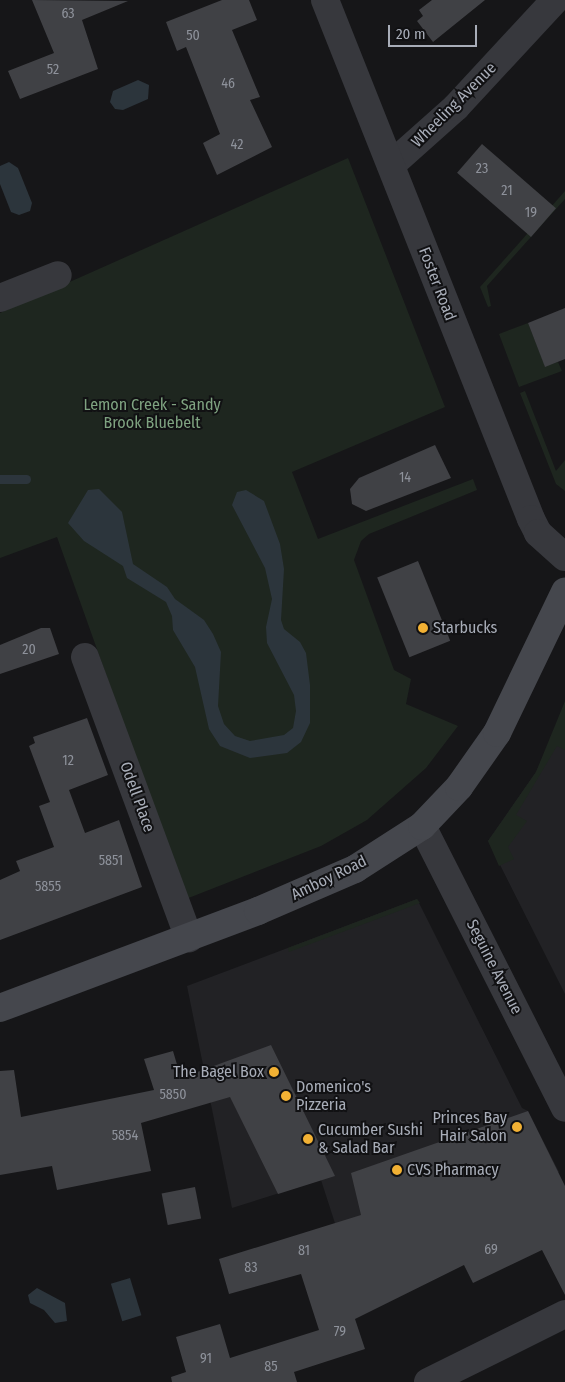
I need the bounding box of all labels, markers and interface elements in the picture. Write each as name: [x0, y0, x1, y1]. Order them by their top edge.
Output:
house number: 63: [61, 6, 75, 22]
scale bar: [390, 15, 479, 47]
text: 20 m: [396, 25, 426, 43]
house number: 50: [186, 28, 200, 44]
street label: Wheeling Avenue: [408, 59, 500, 151]
house number: 52: [47, 62, 59, 78]
house number: 46: [221, 76, 235, 92]
house number: 42: [231, 137, 243, 153]
house number: 23: [476, 161, 488, 177]
house number: 21: [501, 183, 513, 199]
house number: 19: [525, 205, 537, 221]
street label: Foster Road: [414, 245, 460, 323]
park label: Lemon Creek - Sandy Brook Bluebelt: [83, 395, 221, 433]
house number: 14: [399, 470, 411, 486]
place label: Starbucks: [433, 618, 497, 638]
marker: Starbucks: [417, 622, 429, 634]
house number: 20: [22, 642, 36, 658]
house number: 12: [62, 753, 74, 769]
street label: Odell Place: [115, 759, 159, 835]
street label: Amboy Road: [288, 851, 370, 905]
house number: 5851: [99, 853, 123, 869]
house number: 5855: [35, 879, 61, 895]
street label: Seguine Avenue: [462, 916, 526, 1018]
place label: The Bagel Box: [173, 1062, 264, 1082]
marker: The Bagel Box: [268, 1066, 280, 1078]
place label: Domenico's Pizzeria: [296, 1077, 371, 1115]
house number: 5850: [159, 1087, 187, 1103]
marker: Domenico's Pizzeria: [280, 1090, 292, 1102]
place label: Princes Bay Hair Salon: [432, 1108, 507, 1146]
place label: Cucumber Sushi & Salad Bar: [318, 1120, 423, 1158]
marker: Princes Bay Hair Salon: [511, 1121, 523, 1133]
house number: 5854: [112, 1128, 138, 1144]
marker: Cucumber Sushi & Salad Bar: [302, 1133, 314, 1145]
place label: CVS Pharmacy: [407, 1160, 499, 1180]
marker: CVS Pharmacy: [391, 1164, 403, 1176]
house number: 69: [484, 1242, 498, 1258]
house number: 81: [298, 1243, 310, 1259]
house number: 83: [244, 1260, 258, 1276]
house number: 79: [334, 1324, 346, 1340]
house number: 91: [200, 1351, 212, 1367]
house number: 85: [264, 1359, 278, 1375]

